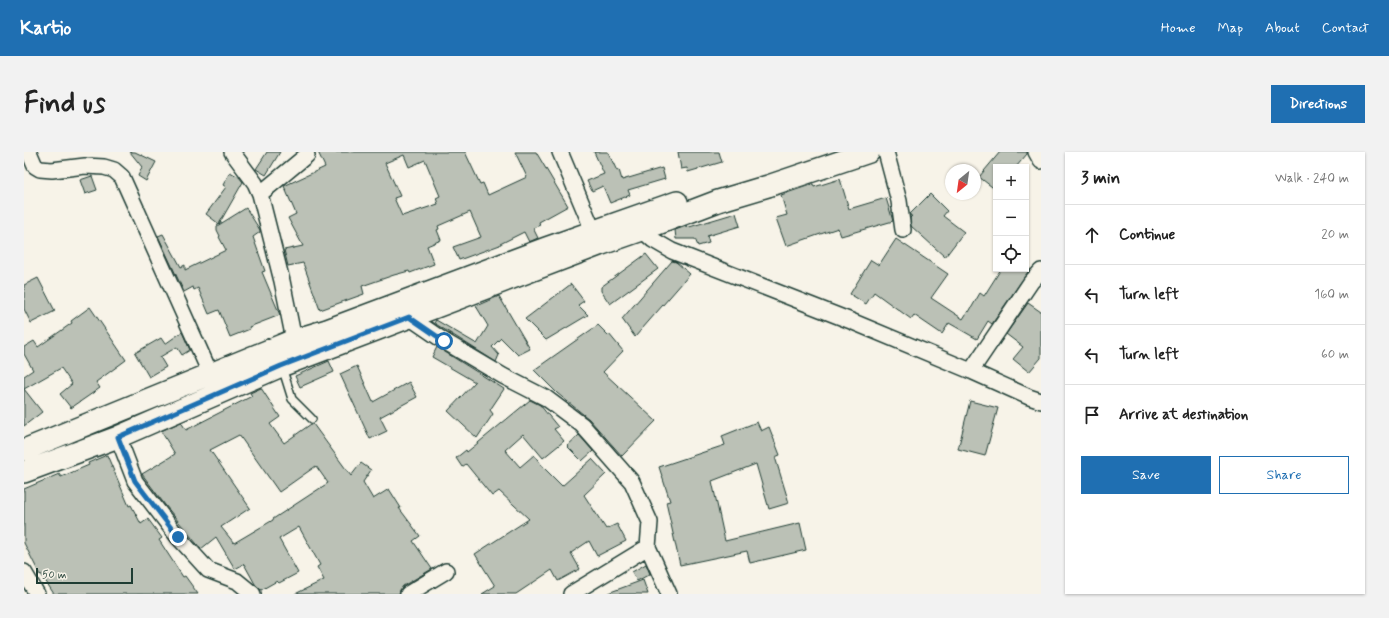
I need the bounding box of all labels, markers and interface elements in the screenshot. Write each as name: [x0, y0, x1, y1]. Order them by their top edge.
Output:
text: Kartio: [20, 16, 71, 41]
text: Home: [1161, 19, 1195, 37]
text: Map: [1217, 19, 1243, 37]
text: About: [1265, 19, 1300, 37]
text: Contact: [1322, 19, 1369, 37]
button: Directions: [1271, 85, 1365, 123]
text: Find us: [24, 86, 105, 123]
north arrow: [945, 164, 981, 200]
map controls: [993, 164, 1029, 272]
button: +: [993, 164, 1029, 200]
text: 3 min: [1081, 167, 1120, 189]
text: Walk · 240 m: [1275, 170, 1349, 187]
button: −: [993, 200, 1029, 236]
icon: ahead: [1081, 224, 1103, 246]
text: Continue: [1119, 225, 1175, 245]
text: 20 m: [1321, 226, 1349, 243]
button: locate: [993, 236, 1029, 272]
icon: left: [1081, 284, 1103, 306]
text: Turn left: [1119, 285, 1179, 305]
text: 160 m: [1314, 286, 1349, 303]
route start: [435, 332, 453, 350]
icon: left: [1081, 344, 1103, 366]
text: Turn left: [1119, 345, 1179, 365]
text: 60 m: [1321, 346, 1349, 363]
icon: arrive: [1081, 404, 1103, 426]
text: Arrive at destination: [1119, 405, 1248, 425]
button: Save: [1081, 456, 1211, 494]
button: Share: [1219, 456, 1349, 494]
route end: [169, 528, 187, 546]
scale bar: [36, 566, 133, 585]
text: 50 m: [42, 568, 67, 582]

